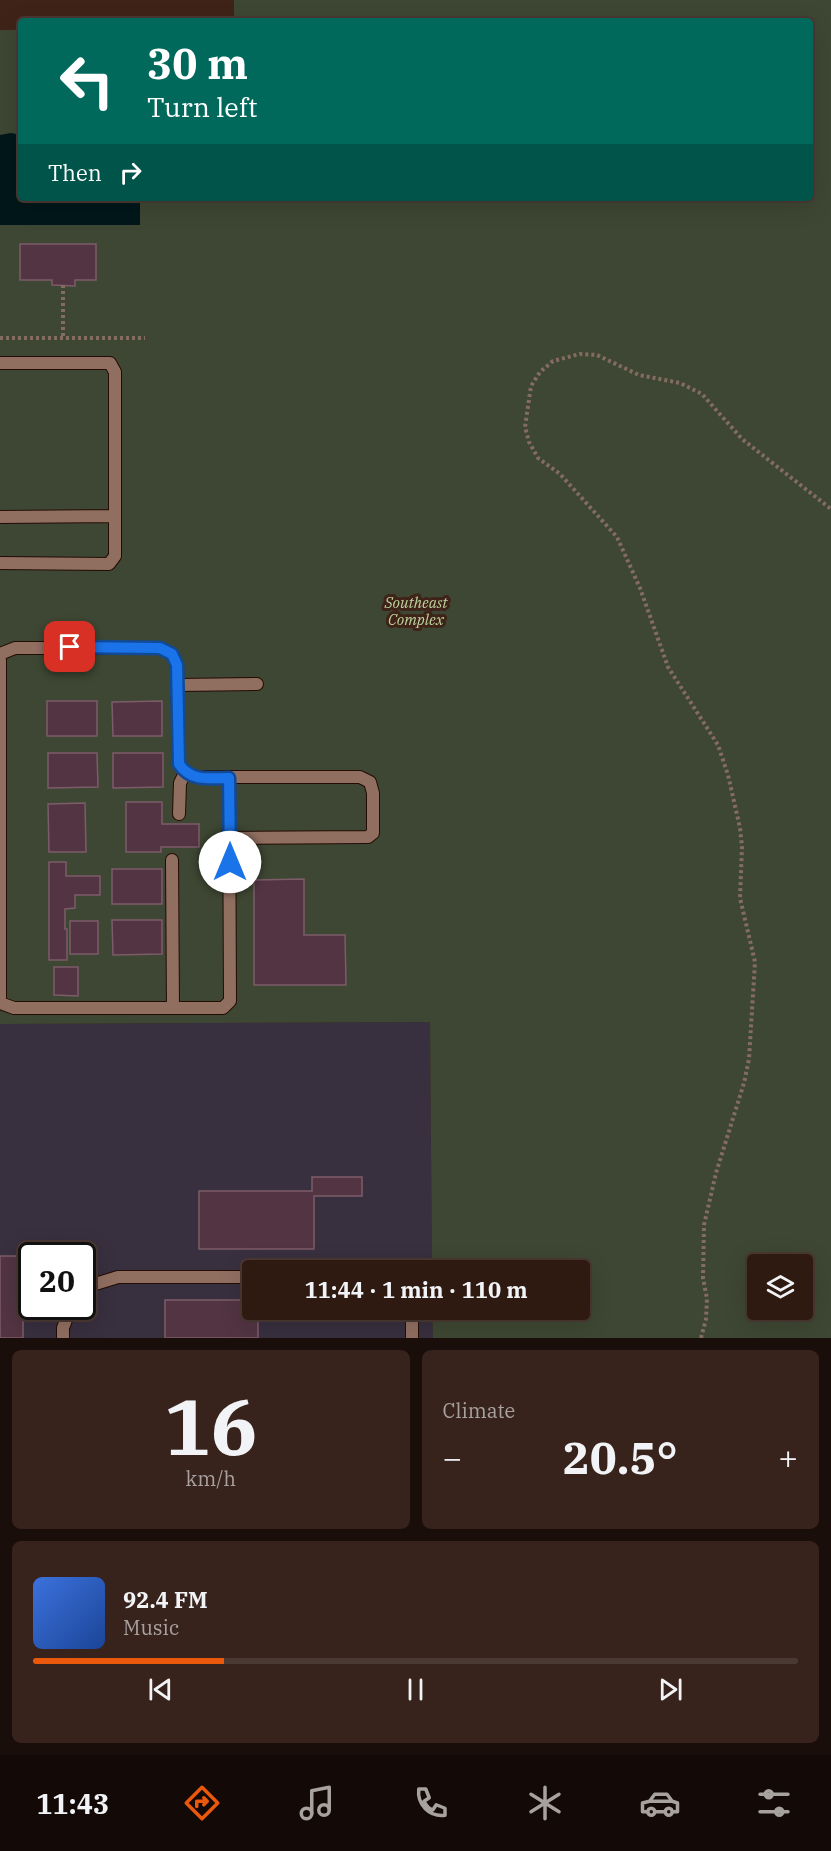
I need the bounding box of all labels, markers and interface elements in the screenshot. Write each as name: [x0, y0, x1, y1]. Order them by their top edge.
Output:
text: 30 m: [147, 36, 248, 91]
icon: left: [48, 42, 126, 120]
text: Turn left: [147, 89, 258, 124]
icon: right: [114, 156, 147, 189]
text: Then: [48, 158, 102, 187]
park label: Southeast Complex: [383, 593, 448, 629]
pin: [44, 621, 95, 672]
icon: arrive: [53, 630, 86, 663]
position arrow: [198, 830, 262, 894]
speed limit sign: 20: [18, 1242, 96, 1320]
map controls: [747, 1254, 813, 1320]
button: layers: [747, 1254, 813, 1320]
text: 11:44 · 1 min · 110 m: [304, 1275, 528, 1304]
text: 16: [164, 1375, 258, 1476]
text: Climate: [443, 1397, 515, 1424]
text: 20.5°: [563, 1428, 678, 1486]
text: −: [443, 1436, 462, 1479]
text: +: [778, 1436, 798, 1479]
text: km/h: [185, 1465, 236, 1492]
text: 92.4 FM: [123, 1585, 208, 1614]
text: Music: [123, 1614, 179, 1641]
icon: previous: [144, 1673, 177, 1706]
icon: pause: [399, 1673, 432, 1706]
icon: next: [654, 1673, 687, 1706]
icon: directions: [181, 1782, 223, 1824]
icon: music: [296, 1782, 338, 1824]
icon: phone: [410, 1782, 452, 1824]
icon: climate: [524, 1782, 566, 1824]
icon: car: [639, 1782, 681, 1824]
icon: filters: [753, 1782, 795, 1824]
text: 11:43: [36, 1786, 109, 1821]

